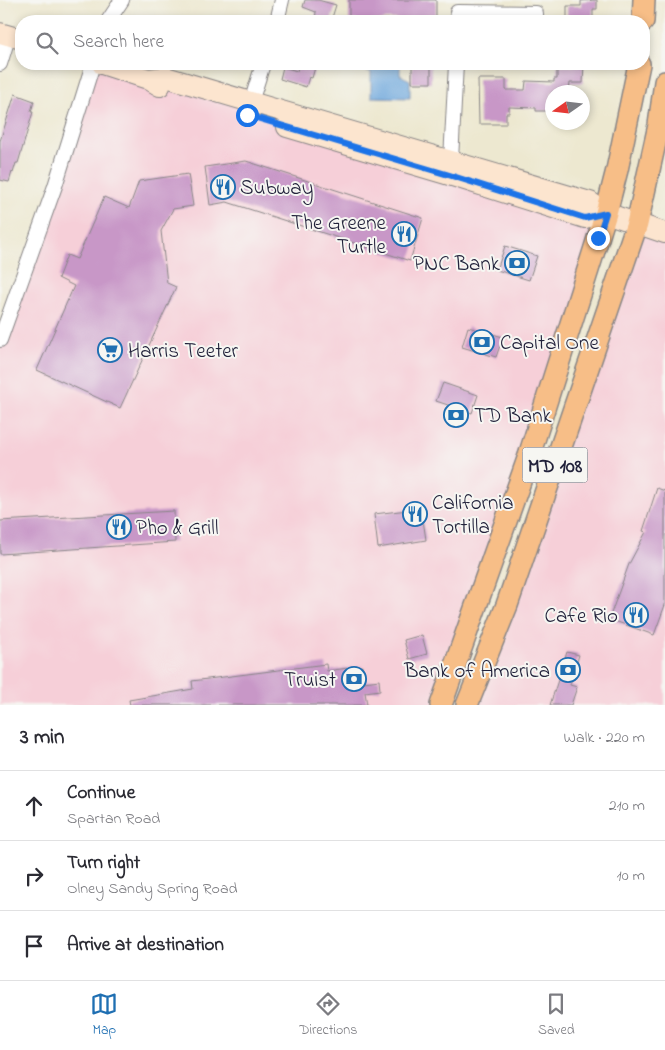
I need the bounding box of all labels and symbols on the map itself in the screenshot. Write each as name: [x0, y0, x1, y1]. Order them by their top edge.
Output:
north arrow: [545, 85, 590, 130]
route start: [236, 104, 259, 127]
restaurant icon: Subway: [210, 174, 236, 200]
place label: Subway: [240, 174, 313, 206]
place label: The Greene Turtle: [291, 209, 387, 263]
restaurant icon: The Greene Turtle: [391, 221, 417, 247]
route end: [587, 227, 610, 250]
place label: PNC Bank: [413, 250, 501, 280]
bank icon: PNC Bank: [504, 250, 530, 276]
bank icon: Capital One: [469, 329, 495, 355]
place label: Capital One: [500, 329, 599, 359]
supermarket icon: Harris Teeter: [97, 337, 123, 363]
place label: Harris Teeter: [128, 337, 239, 367]
bank icon: TD Bank: [443, 402, 469, 428]
place label: TD Bank: [474, 402, 553, 432]
road number: MD 108: [522, 448, 588, 482]
place label: California Tortilla: [432, 489, 514, 543]
restaurant icon: California Tortilla: [402, 501, 428, 527]
restaurant icon: Pho & Grill: [106, 514, 132, 540]
place label: Pho & Grill: [136, 514, 218, 544]
place label: Cafe Rio: [544, 602, 618, 632]
restaurant icon: Cafe Rio: [623, 602, 649, 628]
place label: Bank of America: [403, 657, 550, 687]
bank icon: Bank of America: [555, 657, 581, 683]
place label: Truist: [284, 666, 336, 696]
bank icon: Truist: [341, 666, 367, 692]

